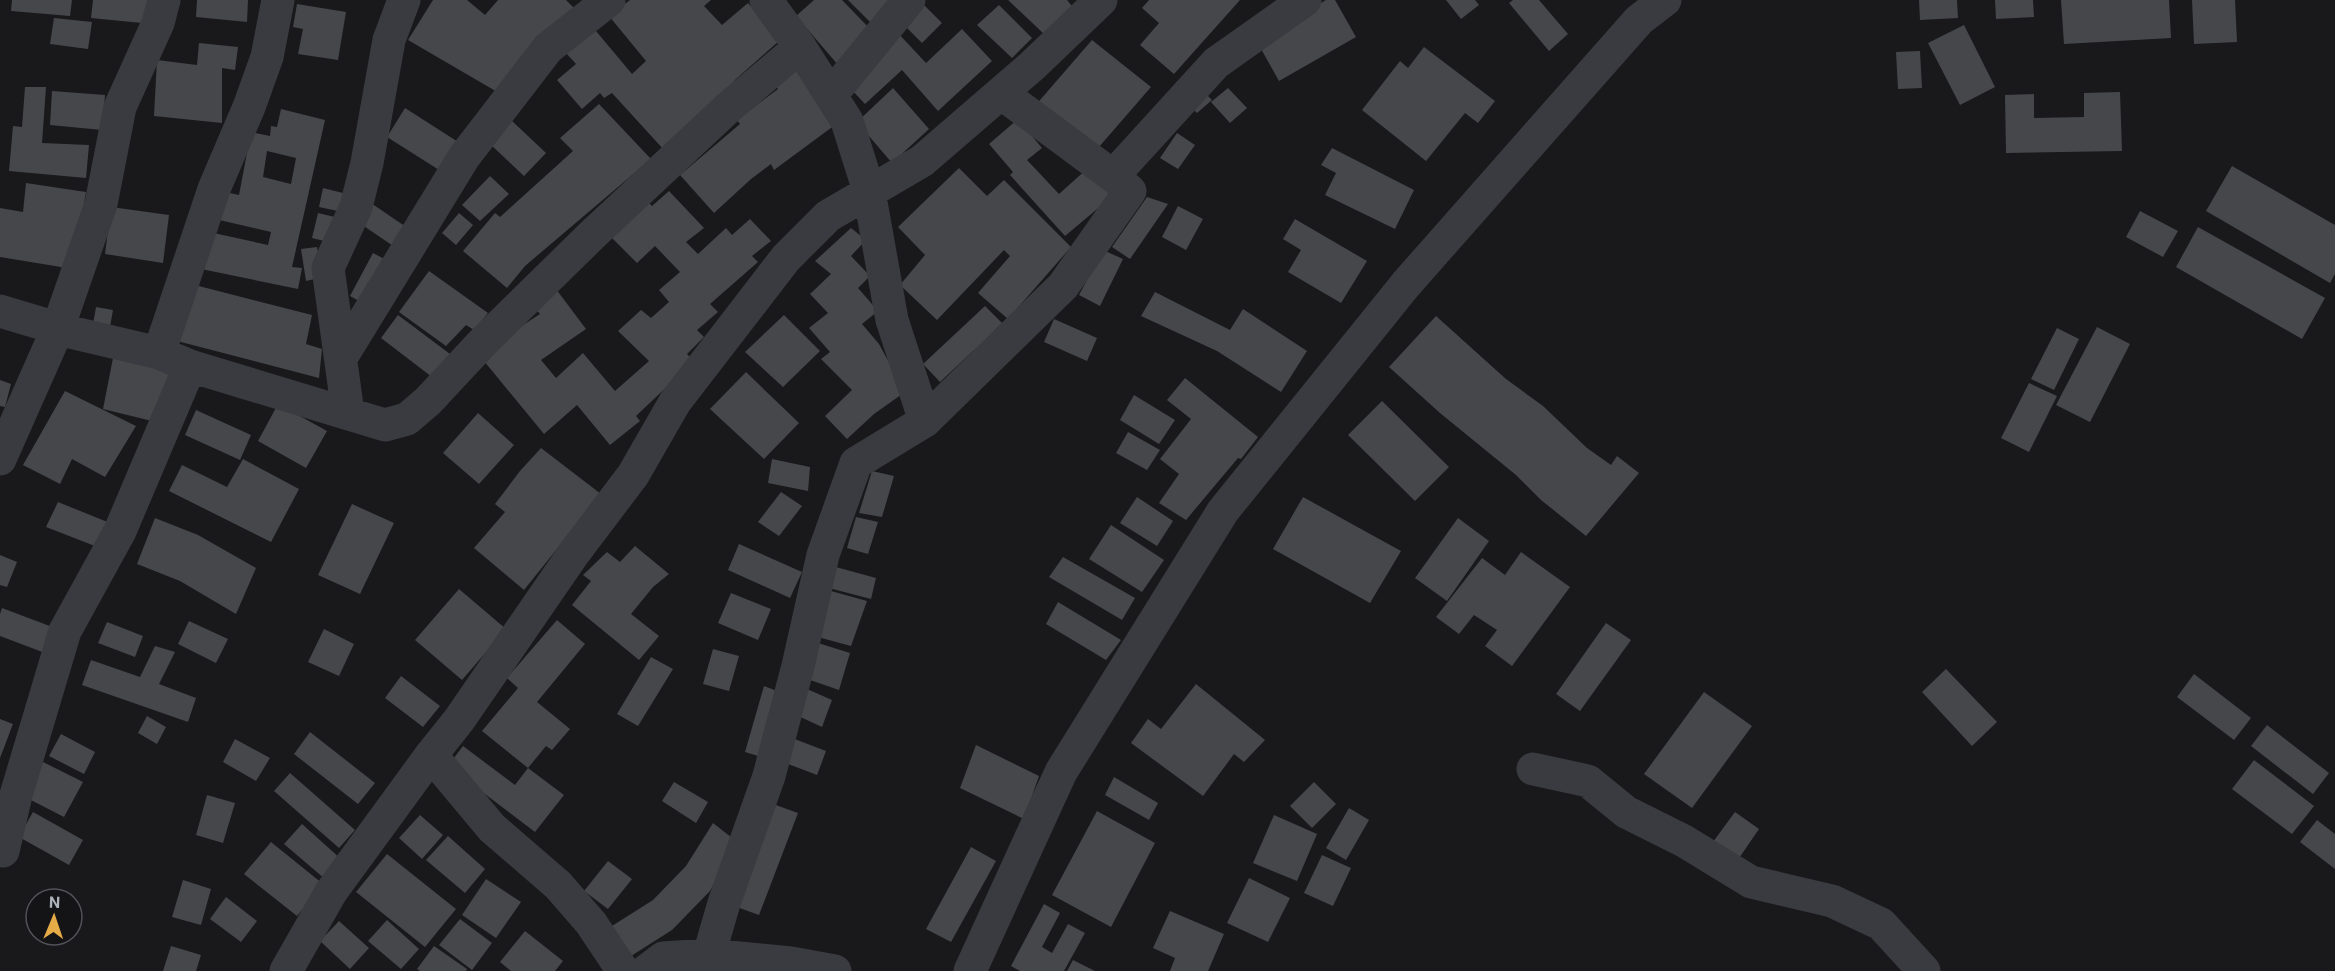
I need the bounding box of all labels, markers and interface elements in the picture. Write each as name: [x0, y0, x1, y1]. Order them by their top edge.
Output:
north arrow: [24, 887, 84, 947]
text: N: [49, 893, 60, 912]

